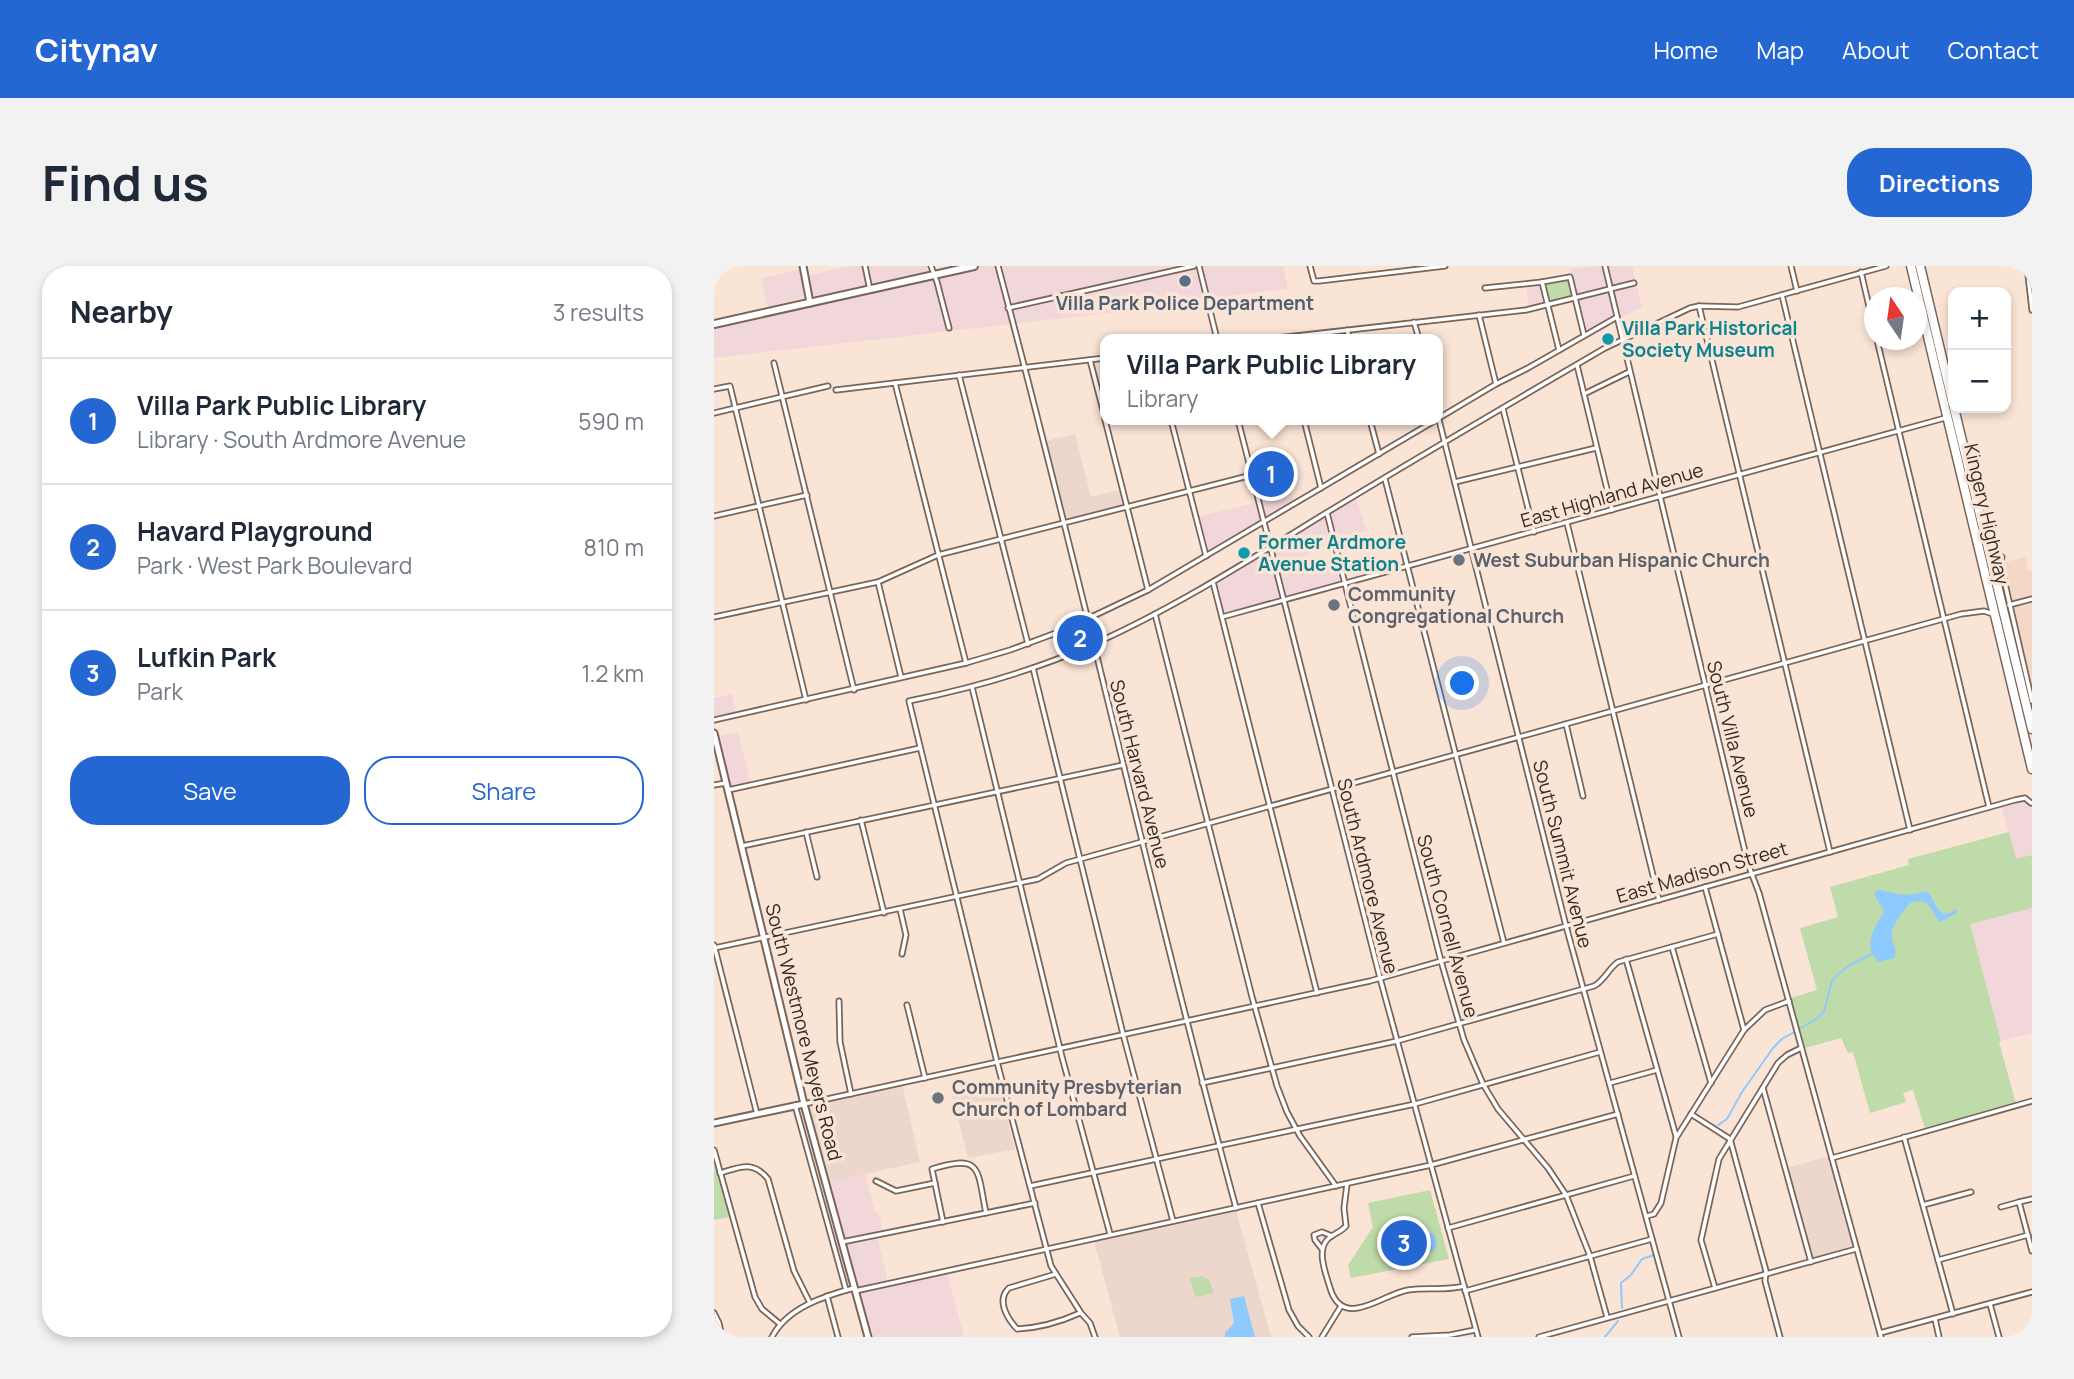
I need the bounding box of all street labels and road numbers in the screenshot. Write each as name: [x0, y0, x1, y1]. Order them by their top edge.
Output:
street label: Kingery Highway: [1958, 441, 2016, 587]
street label: East Highland Avenue: [1518, 456, 1706, 534]
street label: South Villa Avenue: [1701, 658, 1765, 820]
street label: South Harvard Avenue: [1104, 677, 1176, 871]
street label: South Summit Avenue: [1527, 757, 1599, 951]
street label: South Ardmore Avenue: [1331, 775, 1405, 977]
street label: South Cornell Avenue: [1411, 832, 1485, 1020]
street label: East Madison Street: [1613, 835, 1791, 909]
street label: South Westmore Meyers Road: [759, 901, 849, 1163]

